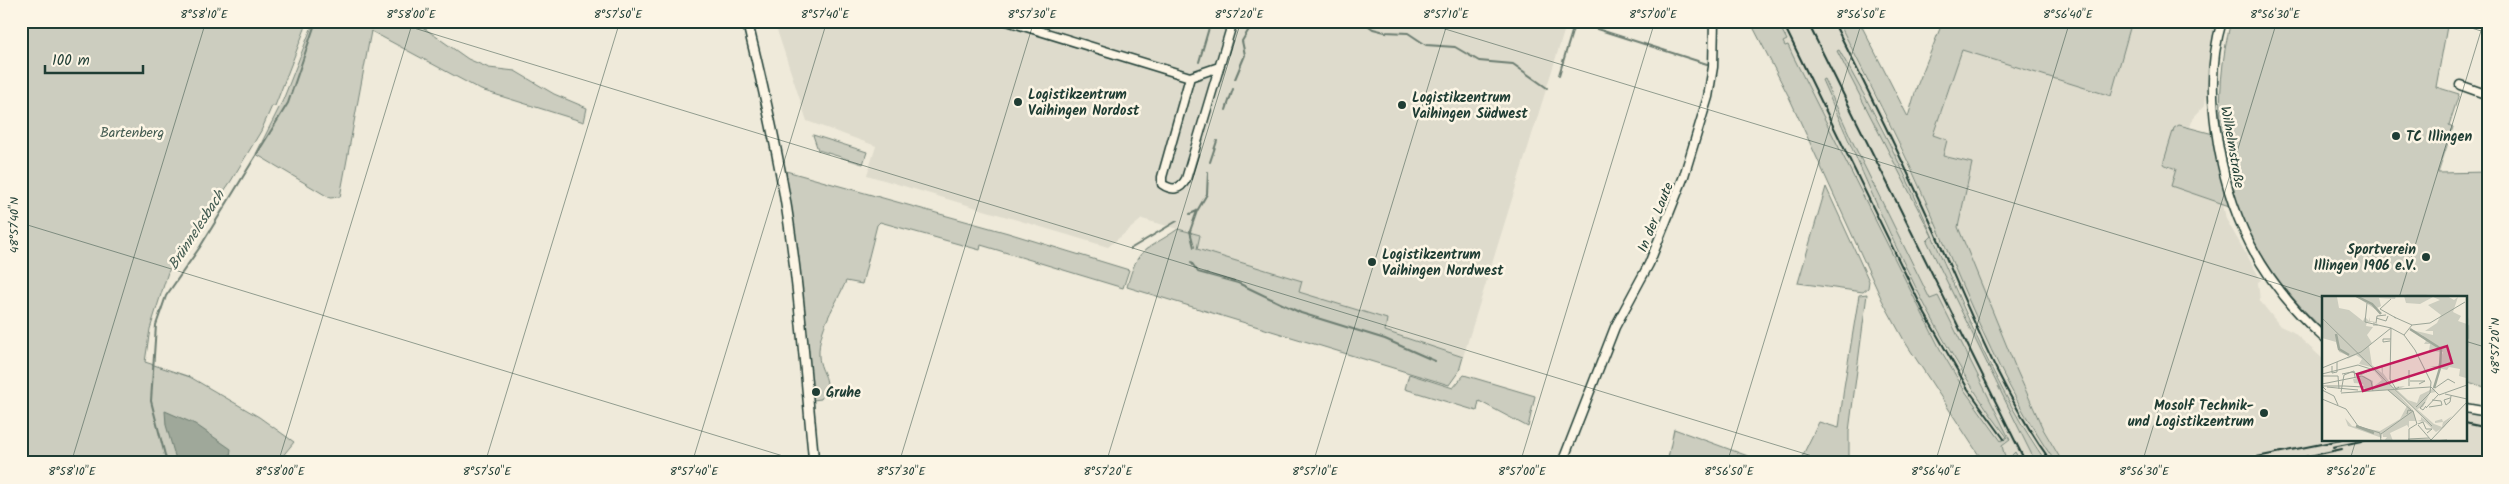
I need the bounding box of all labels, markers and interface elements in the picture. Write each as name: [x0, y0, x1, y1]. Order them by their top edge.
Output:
text: 8°58'10"E: [180, 5, 229, 24]
text: 8°58'00"E: [386, 5, 437, 24]
text: 8°57'50"E: [594, 5, 643, 24]
text: 8°57'40"E: [801, 5, 850, 24]
text: 8°57'30"E: [1008, 5, 1057, 24]
text: 8°57'20"E: [1215, 5, 1264, 24]
text: 8°57'10"E: [1423, 5, 1470, 24]
text: 8°57'00"E: [1629, 5, 1678, 24]
text: 8°56'50"E: [1836, 5, 1887, 24]
text: 8°56'40"E: [2043, 5, 2094, 24]
text: 8°56'30"E: [2250, 5, 2301, 24]
scale bar: [45, 42, 142, 74]
text: 100 m: [52, 49, 90, 73]
place label: Logistikzentrum Vaihingen Nordost: [1028, 84, 1140, 122]
place label: Logistikzentrum Vaihingen Südwest: [1412, 87, 1529, 125]
marker: Logistikzentrum Vaihingen Nordost: [1012, 96, 1024, 108]
marker: Logistikzentrum Vaihingen Südwest: [1396, 99, 1408, 111]
street label: Wilhelmstraße: [2214, 104, 2250, 191]
park label: Bartenberg: [100, 122, 164, 144]
place label: TC Illingen: [2406, 126, 2472, 148]
marker: TC Illingen: [2390, 130, 2402, 142]
street label: In der Laute: [1632, 178, 1680, 256]
water label: Brünnelesbach: [162, 184, 233, 275]
text: 48°57'40"N: [5, 197, 24, 253]
place label: Sportverein Illingen 1906 e.V.: [2314, 239, 2416, 277]
place label: Logistikzentrum Vaihingen Nordwest: [1382, 244, 1504, 282]
marker: Sportverein Illingen 1906 e.V.: [2420, 251, 2432, 263]
marker: Logistikzentrum Vaihingen Nordwest: [1366, 256, 1378, 268]
inset map: [2322, 296, 2466, 442]
text: 48°57'20"N: [2486, 318, 2505, 374]
place label: Gruhe: [826, 382, 861, 404]
marker: Gruhe: [810, 386, 822, 398]
place label: Mosolf Technik- und Logistikzentrum: [2128, 395, 2255, 433]
marker: Mosolf Technik- und Logistikzentrum: [2258, 407, 2270, 419]
text: 8°58'10"E: [48, 462, 97, 481]
text: 8°58'00"E: [255, 462, 306, 481]
text: 8°57'50"E: [463, 462, 512, 481]
text: 8°57'40"E: [670, 462, 719, 481]
text: 8°57'30"E: [877, 462, 926, 481]
text: 8°57'20"E: [1084, 462, 1133, 481]
text: 8°57'10"E: [1292, 462, 1339, 481]
text: 8°57'00"E: [1498, 462, 1547, 481]
text: 8°56'50"E: [1704, 462, 1755, 481]
text: 8°56'40"E: [1911, 462, 1962, 481]
text: 8°56'30"E: [2119, 462, 2170, 481]
text: 8°56'20"E: [2326, 462, 2377, 481]

